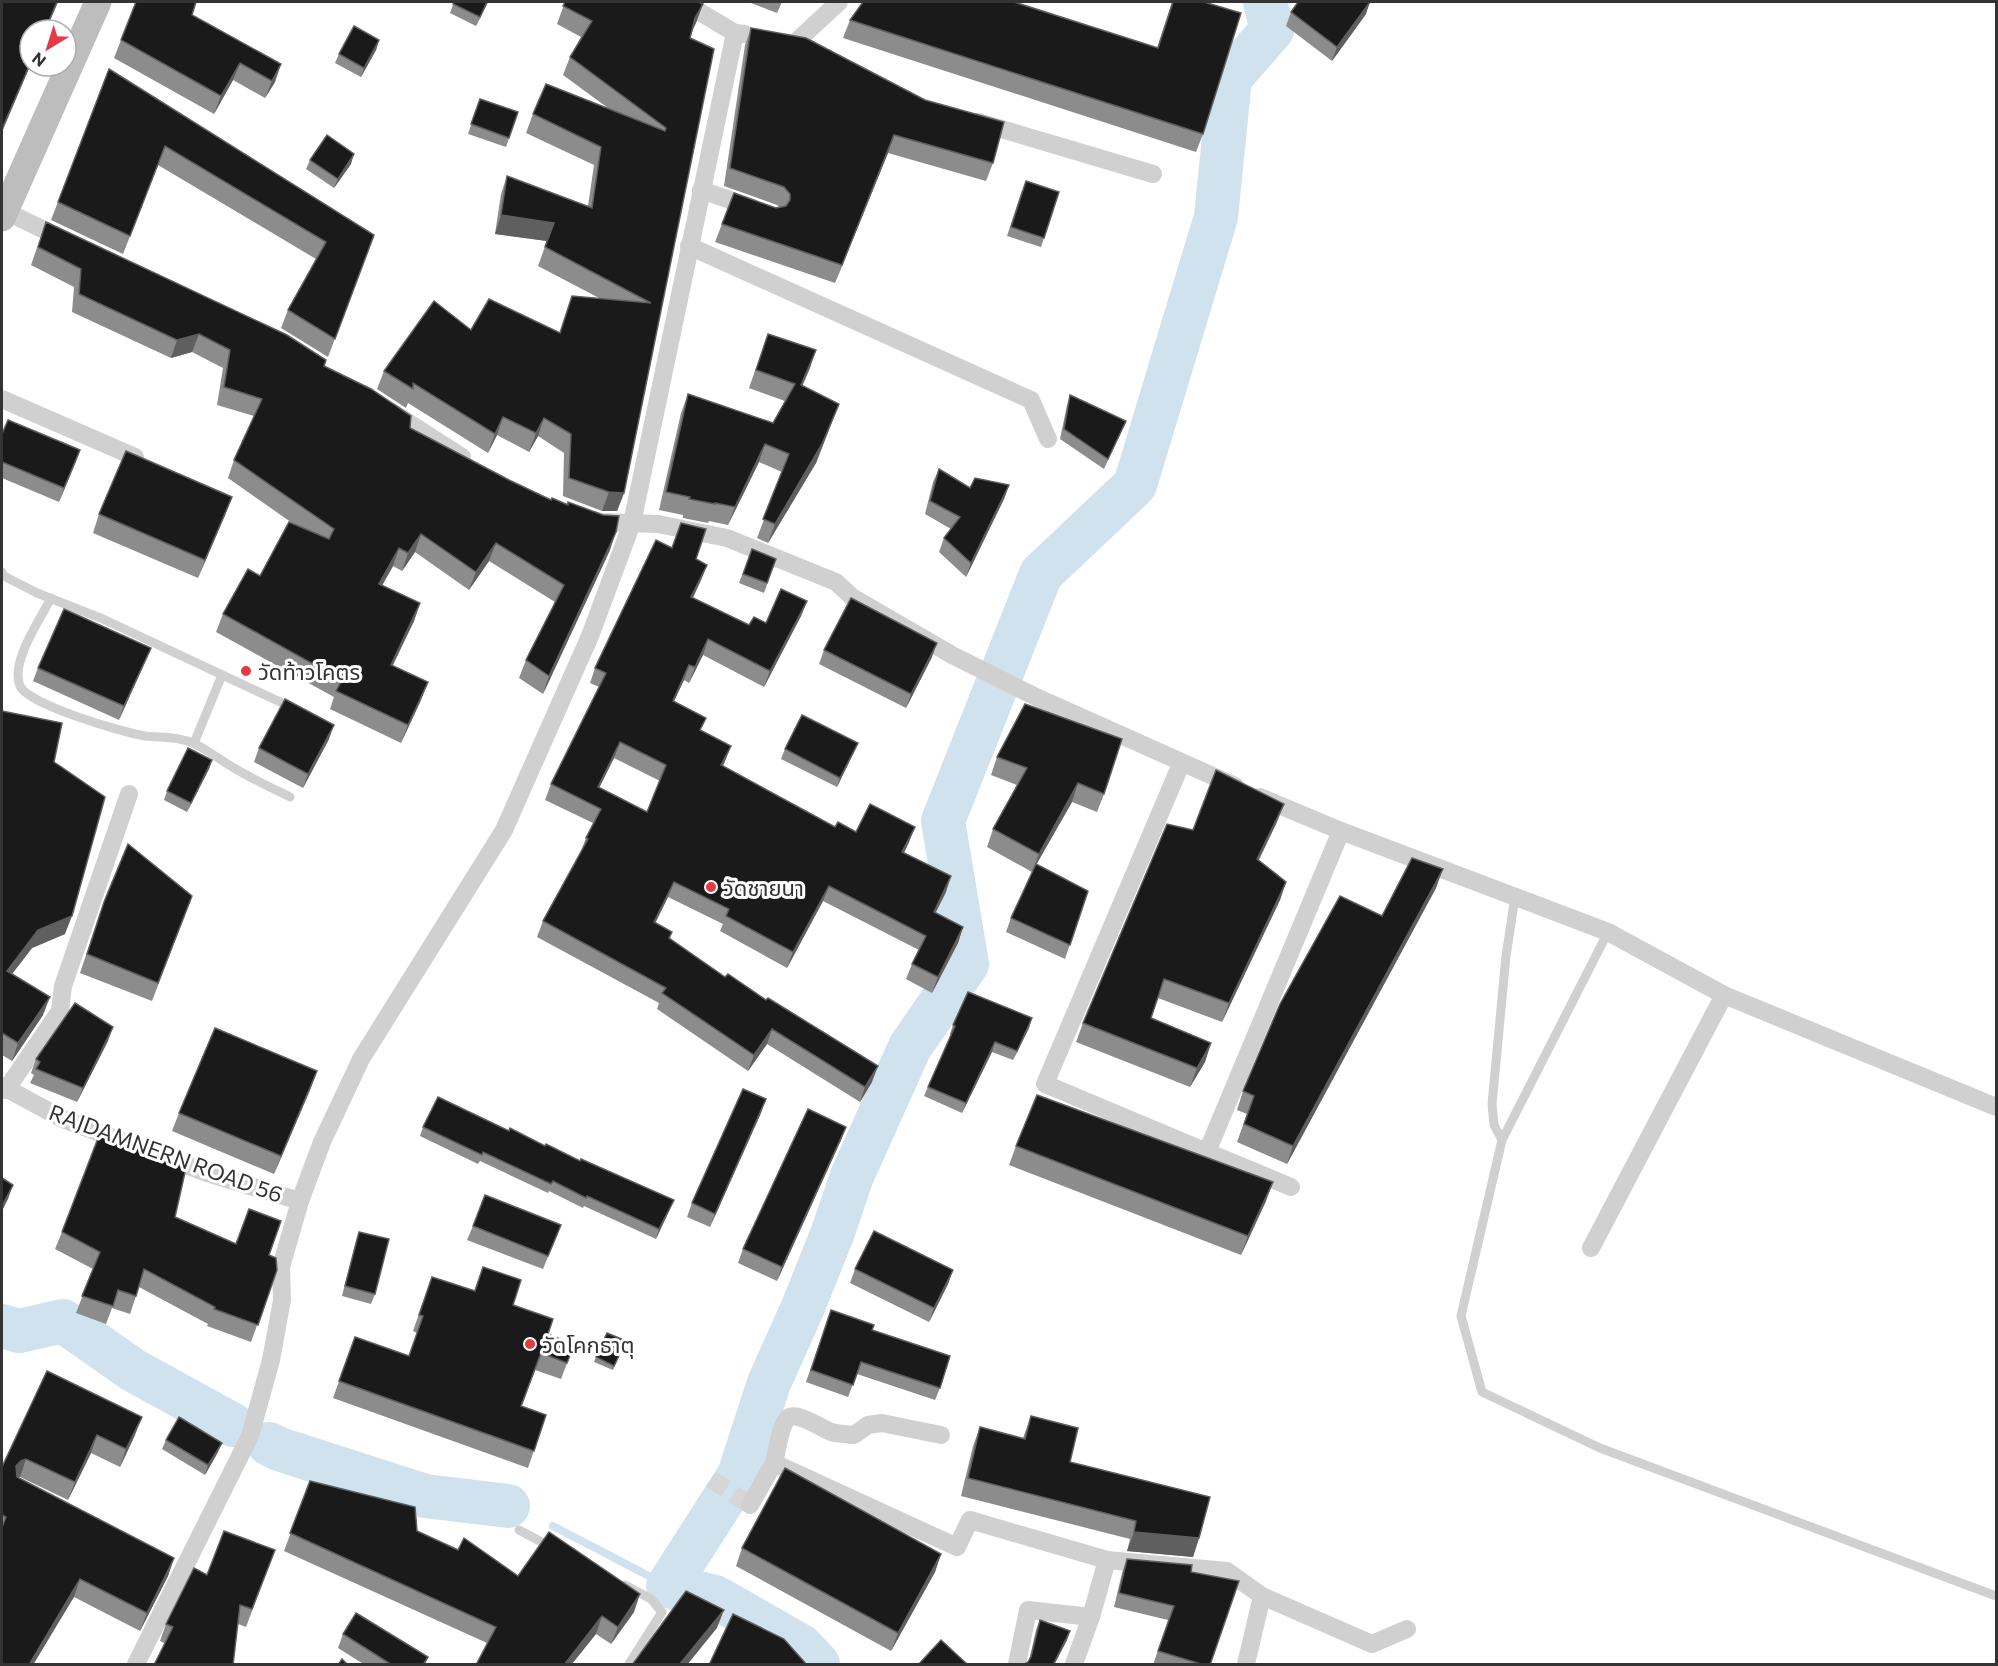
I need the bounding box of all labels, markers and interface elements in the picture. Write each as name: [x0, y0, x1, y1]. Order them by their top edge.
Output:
north arrow: [18, 18, 78, 78]
text: N: [28, 49, 49, 71]
place label: วัดท้าวโคตร: [258, 658, 360, 685]
marker: วัดท้าวโคตร: [239, 664, 253, 678]
place label: วัดชายนา: [723, 874, 804, 901]
marker: วัดชายนา: [704, 880, 718, 894]
street label: RAJDAMNERN ROAD 56: [46, 1098, 286, 1208]
place label: วัดโคกธาตุ: [542, 1331, 635, 1359]
marker: วัดโคกธาตุ: [523, 1337, 537, 1351]

